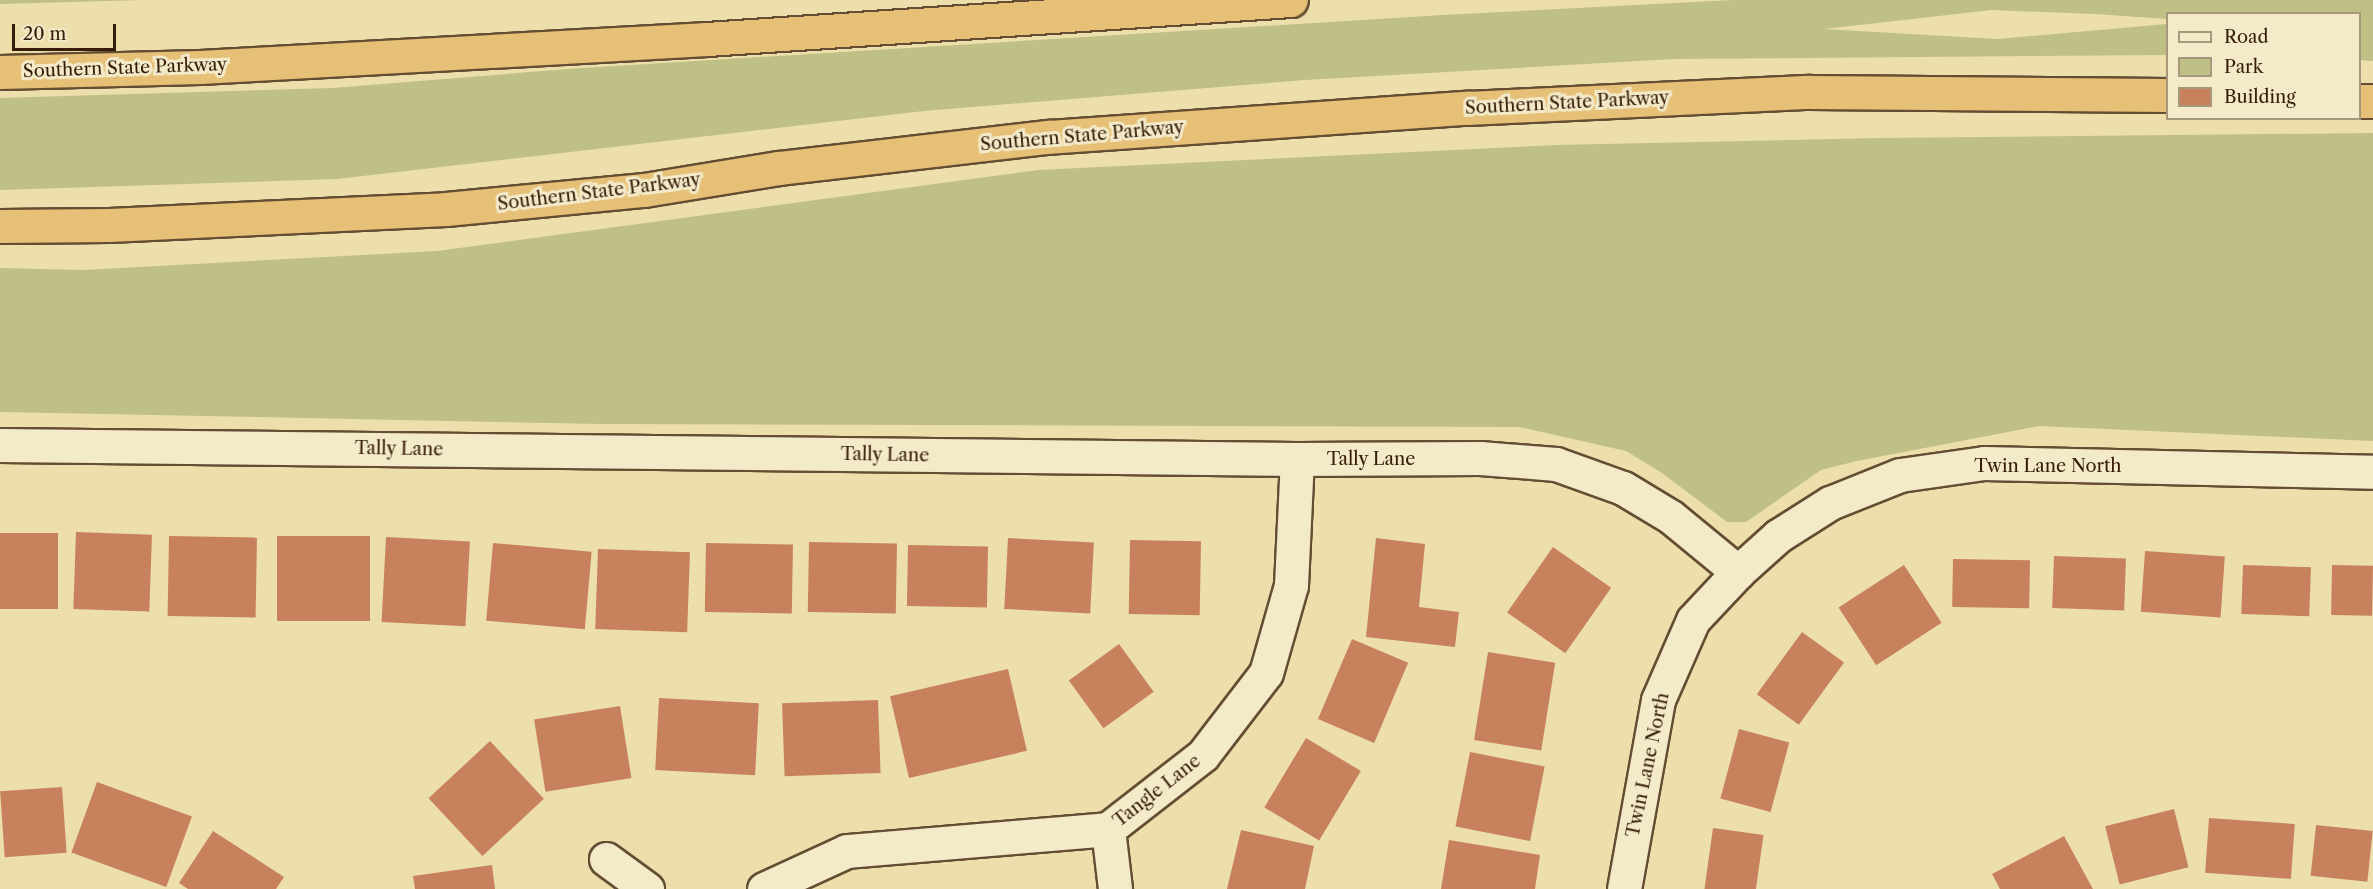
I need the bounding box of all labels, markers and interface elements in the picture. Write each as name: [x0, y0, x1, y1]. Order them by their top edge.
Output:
scale bar: [15, 12, 118, 50]
legend: [2166, 12, 2361, 120]
text: 20 m: [23, 23, 66, 45]
text: Road: [2224, 26, 2269, 48]
street label: Southern State Parkway: [23, 54, 227, 82]
text: Park: [2224, 56, 2263, 78]
text: Building: [2224, 86, 2296, 108]
street label: Southern State Parkway: [1464, 87, 1670, 119]
street label: Southern State Parkway: [979, 116, 1185, 156]
street label: Southern State Parkway: [496, 169, 702, 215]
street label: Tally Lane: [354, 437, 444, 461]
street label: Tally Lane: [840, 443, 930, 467]
street label: Tally Lane: [1326, 448, 1416, 470]
street label: Twin Lane North: [1974, 455, 2122, 477]
street label: Twin Lane North: [1622, 691, 1674, 839]
street label: Tangle Lane: [1109, 750, 1205, 832]

